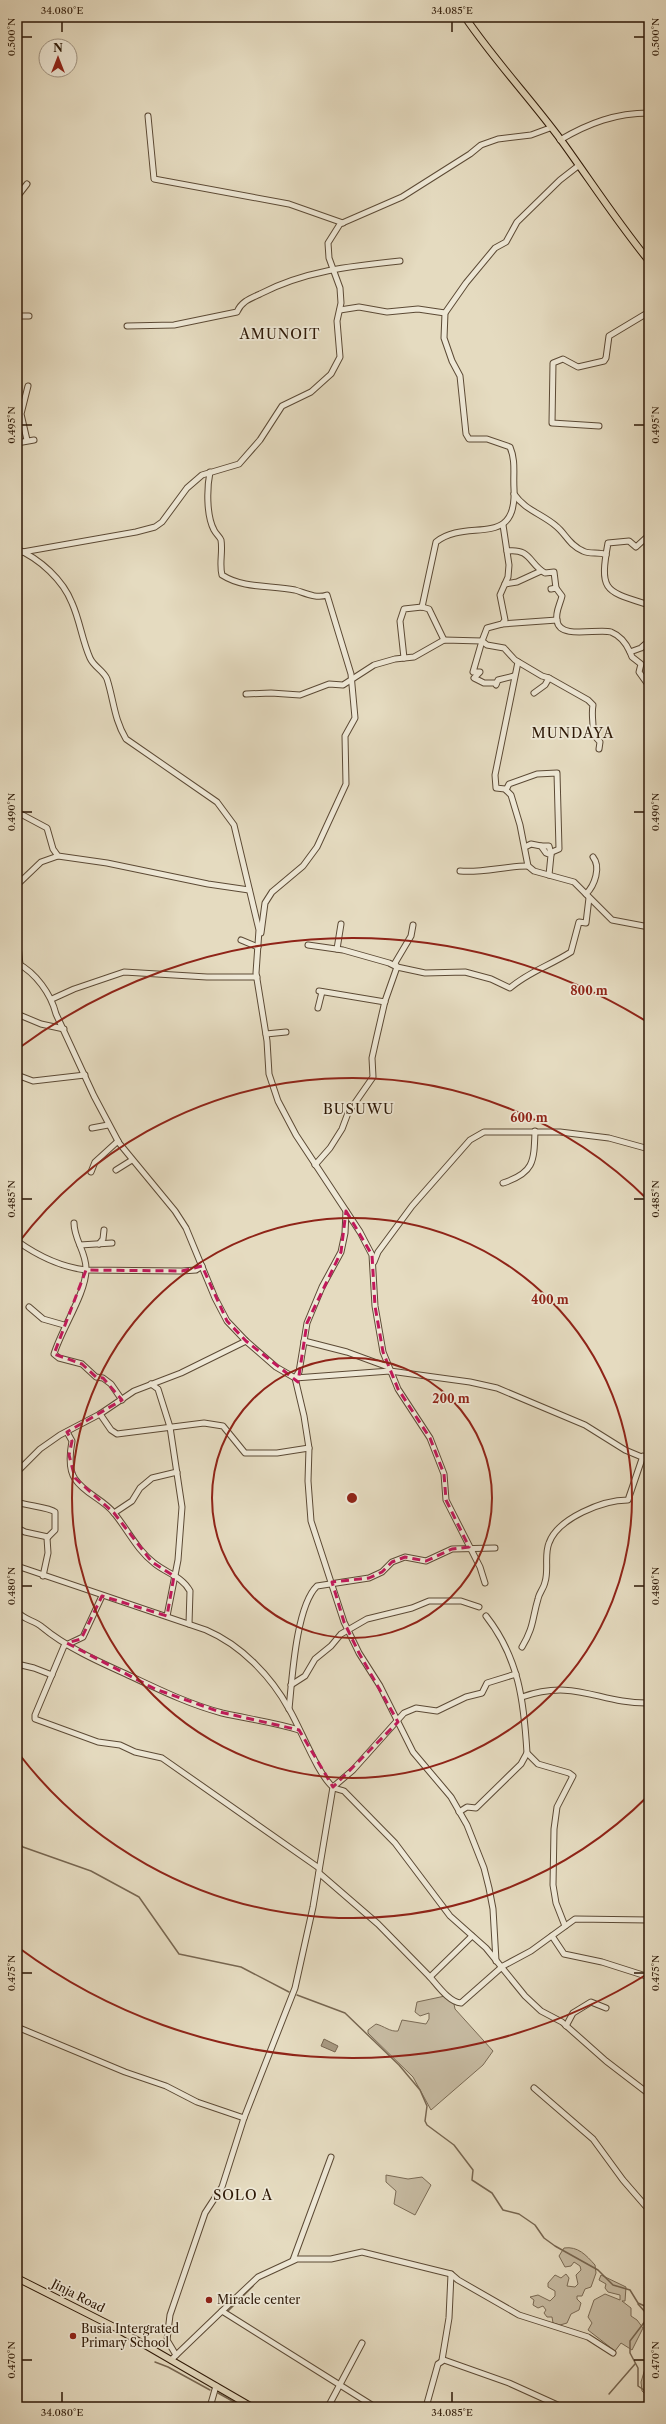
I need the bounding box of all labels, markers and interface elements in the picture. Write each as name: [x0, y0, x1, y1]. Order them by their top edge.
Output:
text: 34.080°E: [41, 4, 83, 17]
text: 34.085°E: [431, 4, 473, 17]
text: 0.500°N: [5, 18, 18, 56]
text: 0.500°N: [649, 18, 662, 56]
north arrow: [38, 38, 78, 78]
text: N: [53, 41, 63, 55]
district label: AMUNOIT: [238, 325, 321, 343]
text: 0.495°N: [5, 406, 18, 444]
text: 0.495°N: [649, 406, 662, 444]
district label: MUNDAYA: [532, 724, 614, 742]
text: 0.490°N: [5, 793, 18, 831]
text: 0.490°N: [649, 793, 662, 831]
text: 800 m: [570, 983, 608, 998]
district label: BUSUWU: [323, 1100, 395, 1118]
text: 600 m: [510, 1110, 548, 1125]
text: 0.485°N: [5, 1180, 18, 1218]
text: 0.485°N: [649, 1180, 662, 1218]
text: 400 m: [531, 1292, 569, 1307]
text: 200 m: [432, 1391, 470, 1406]
centre of rings: [345, 1491, 359, 1505]
text: 0.480°N: [5, 1567, 18, 1605]
text: 0.480°N: [649, 1567, 662, 1605]
text: 0.475°N: [5, 1955, 18, 1991]
text: 0.475°N: [649, 1955, 662, 1991]
district label: SOLO A: [213, 2186, 273, 2204]
street label: Jinja Road: [47, 2275, 108, 2316]
place label: Miracle center: [217, 2292, 300, 2307]
marker: Miracle center: [204, 2295, 214, 2305]
place label: Busia Intergrated Primary School: [81, 2321, 180, 2350]
marker: Busia Intergrated Primary School: [68, 2331, 78, 2341]
text: 0.470°N: [5, 2341, 18, 2379]
text: 0.470°N: [649, 2341, 662, 2379]
text: 34.080°E: [41, 2406, 83, 2419]
text: 34.085°E: [431, 2406, 473, 2419]

